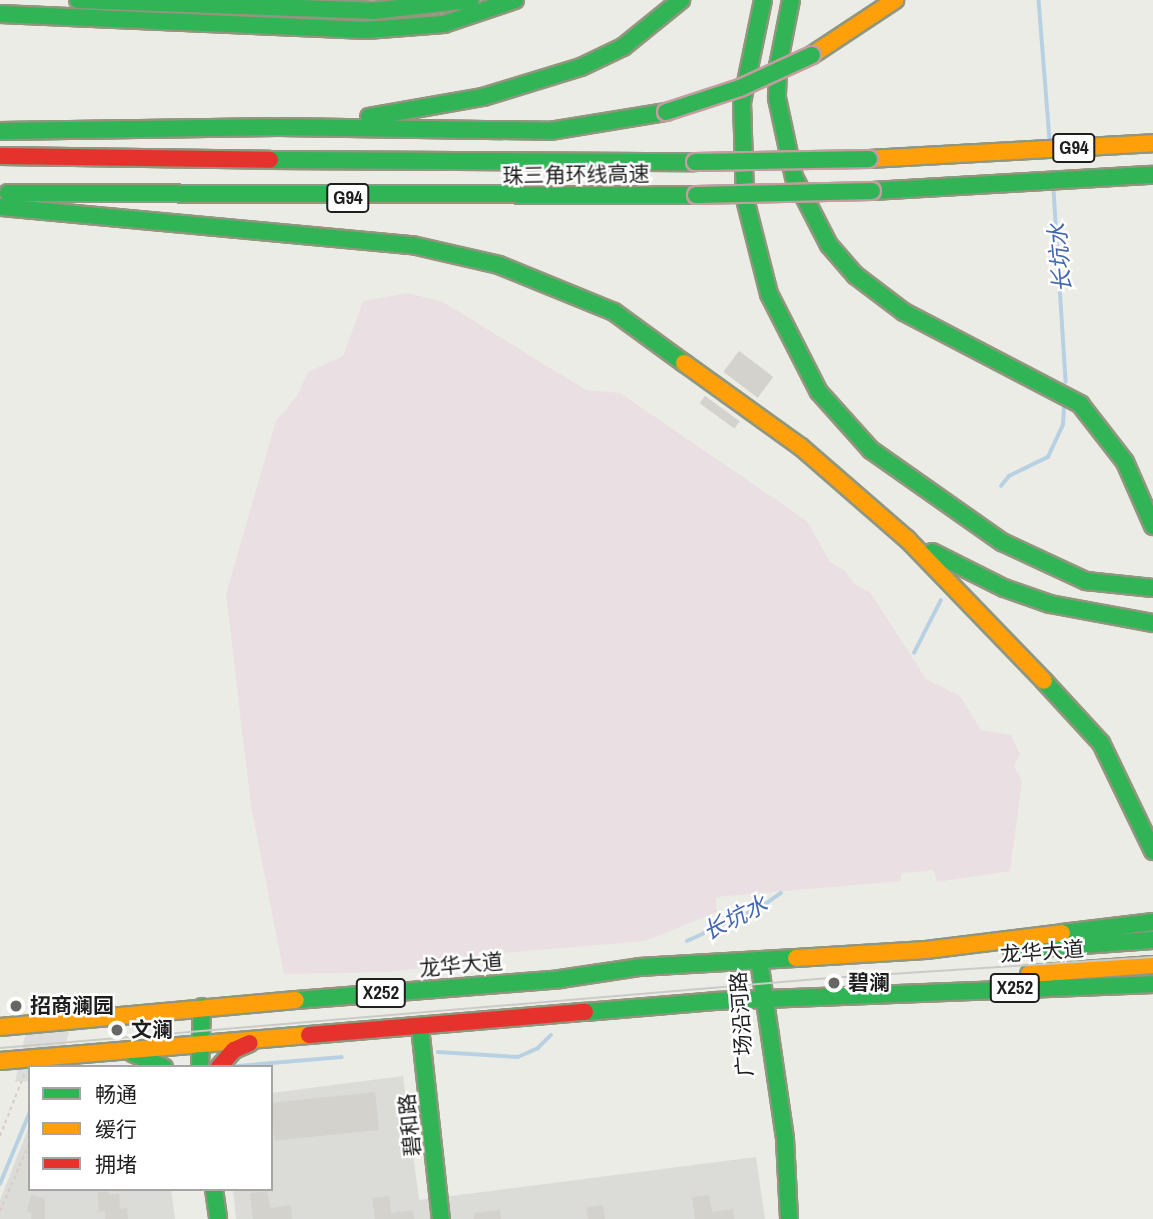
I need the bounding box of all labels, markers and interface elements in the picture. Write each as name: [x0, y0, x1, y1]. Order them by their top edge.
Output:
road number: G94: [1051, 132, 1097, 164]
street label: 珠三角环线高速: [502, 161, 650, 189]
road number: G94: [325, 182, 371, 214]
water label: 长坑水: [1043, 222, 1077, 294]
water label: 长坑水: [698, 890, 772, 946]
street label: 龙华大道: [999, 937, 1085, 967]
street label: 龙华大道: [418, 949, 504, 981]
place label: 碧澜: [848, 970, 890, 996]
street label: 广场沿河路: [726, 971, 758, 1077]
road number: X252: [989, 972, 1041, 1004]
marker: 碧澜: [826, 975, 842, 991]
road number: X252: [355, 978, 407, 1009]
place label: 招商澜园: [30, 993, 114, 1019]
marker: 招商澜园: [8, 998, 24, 1014]
place label: 文澜: [131, 1017, 173, 1043]
marker: 文澜: [109, 1022, 125, 1038]
legend: [28, 1065, 273, 1191]
text: 畅通: [95, 1080, 137, 1109]
street label: 碧和路: [394, 1092, 426, 1158]
text: 缓行: [95, 1115, 137, 1144]
text: 拥堵: [95, 1150, 137, 1179]

